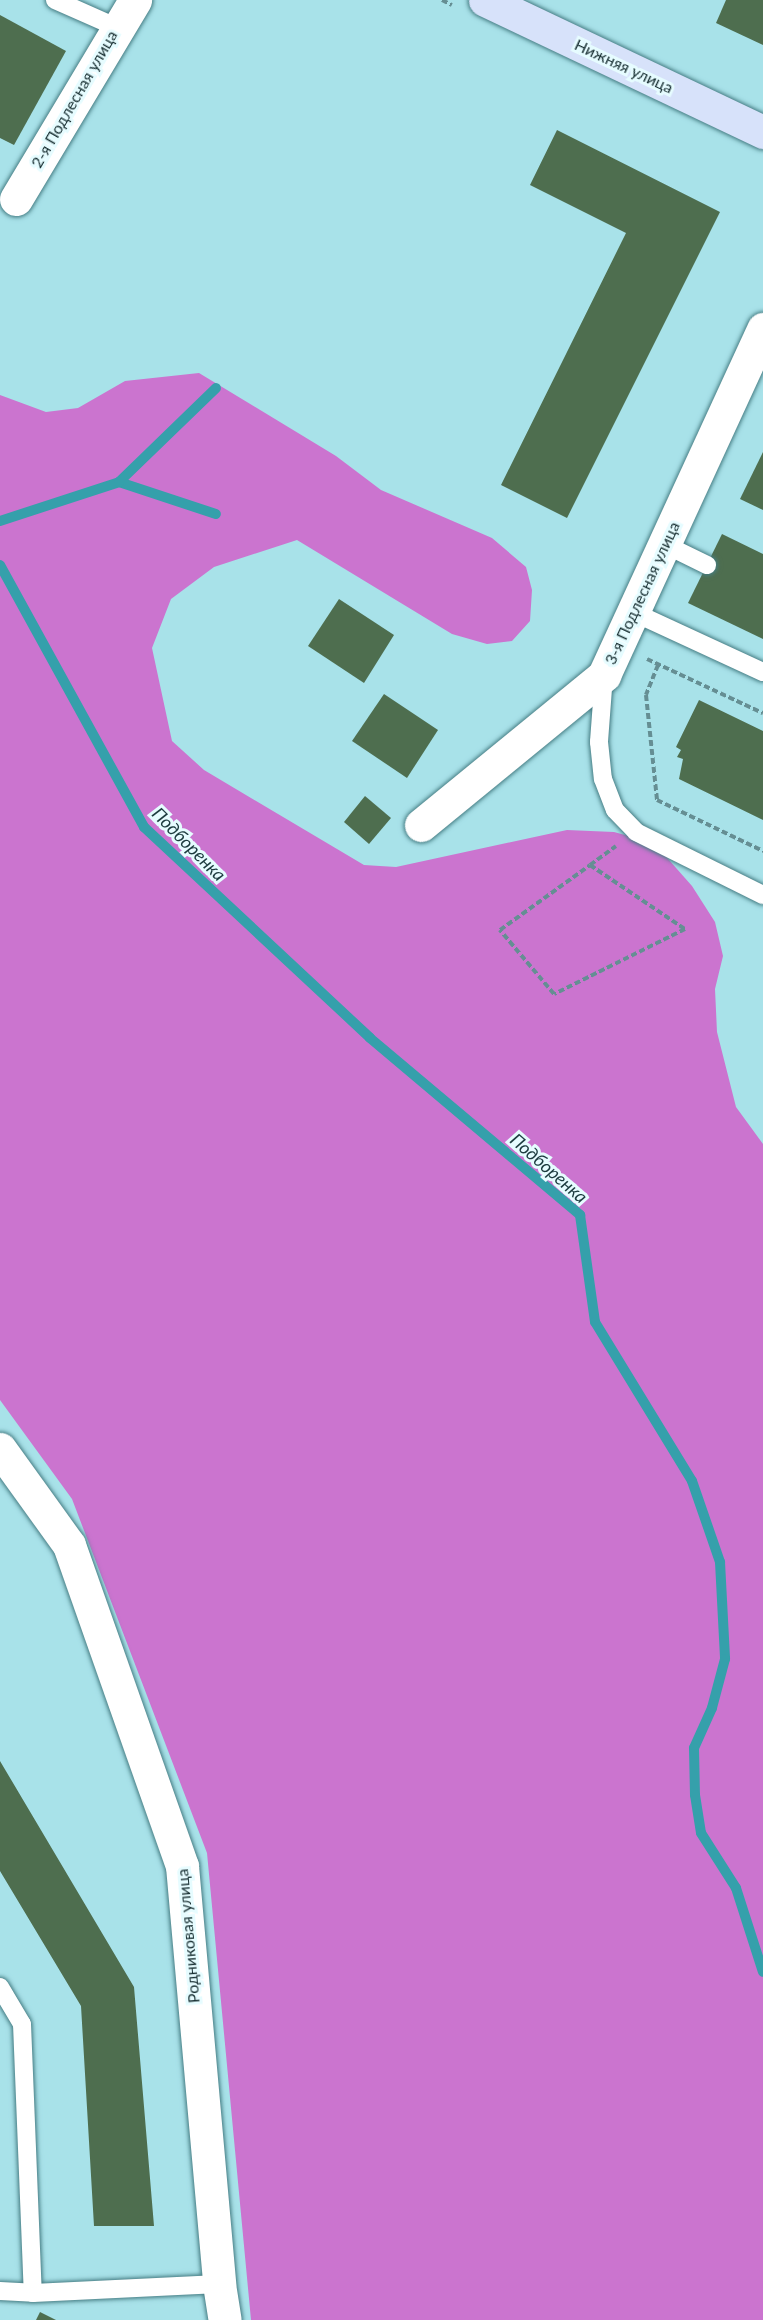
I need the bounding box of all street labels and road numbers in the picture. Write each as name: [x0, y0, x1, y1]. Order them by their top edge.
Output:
street label: 2-я Подлесная улица: [27, 27, 121, 171]
street label: Нижняя улица: [572, 35, 676, 97]
street label: 3-я Подлесная улица: [600, 518, 684, 668]
street label: Родниковая улица: [173, 1868, 203, 2004]

